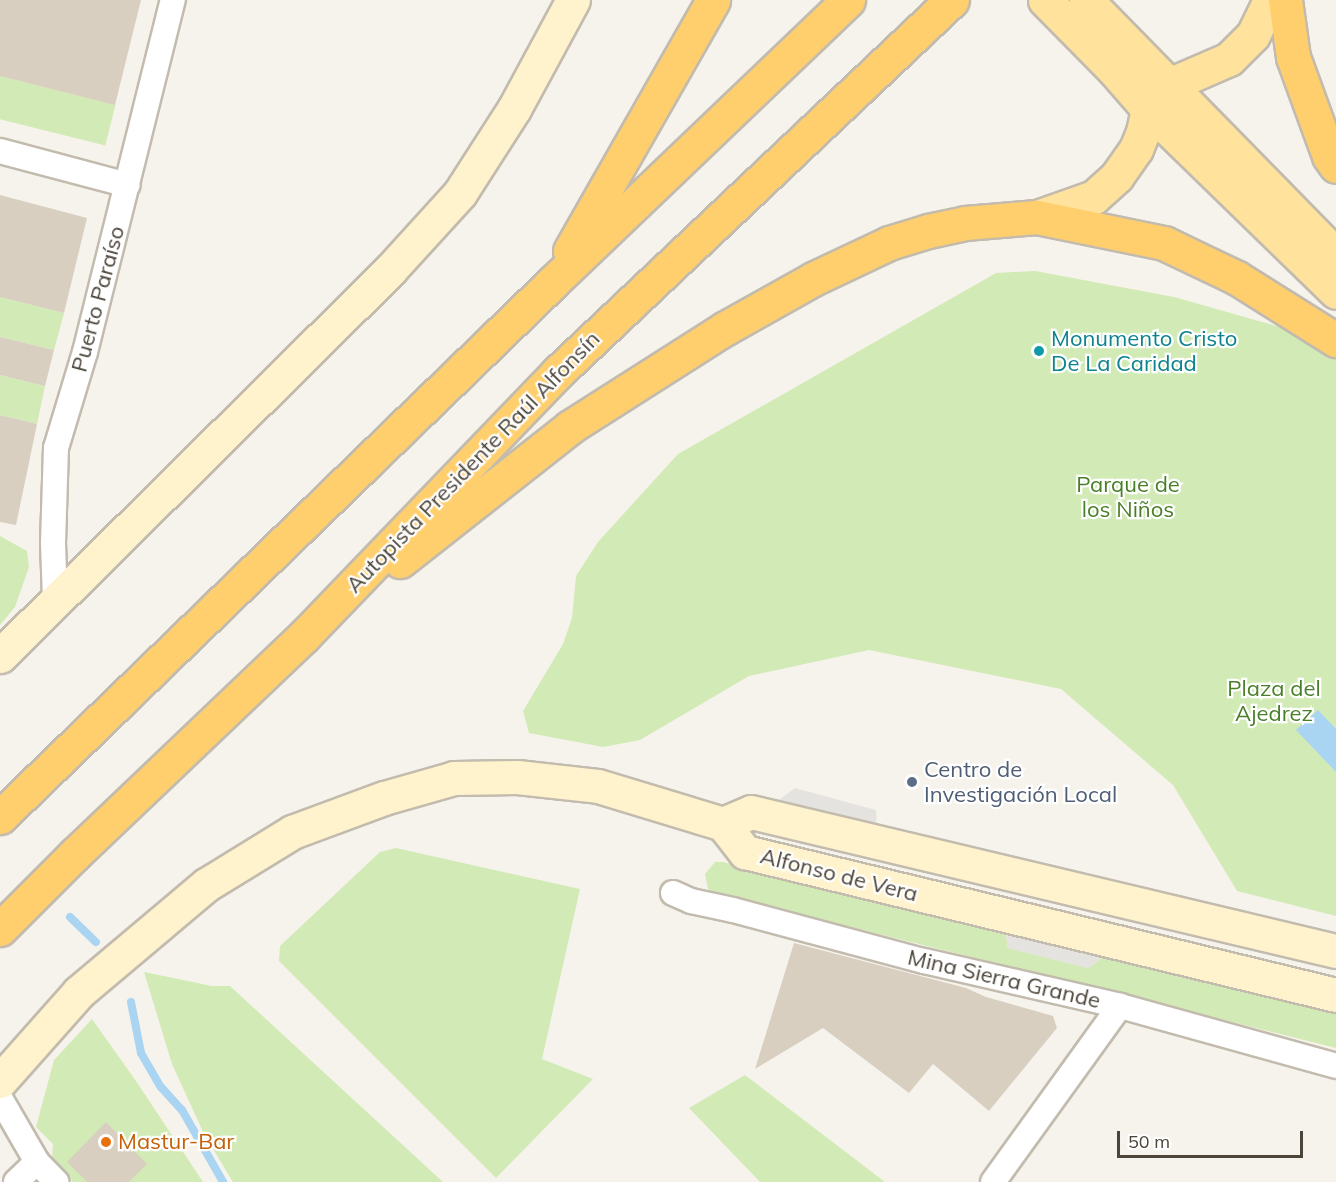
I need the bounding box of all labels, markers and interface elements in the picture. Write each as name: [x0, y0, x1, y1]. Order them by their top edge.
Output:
street label: Puerto Paraíso: [66, 223, 130, 375]
place label: Monumento Cristo De La Caridad: [1051, 325, 1237, 376]
street label: Autopista Presidente Raúl Alfonsín: [341, 326, 605, 598]
marker: Monumento Cristo De La Caridad: [1032, 344, 1046, 358]
park label: Parque de los Niños: [1076, 471, 1180, 522]
park label: Plaza del Ajedrez: [1227, 675, 1321, 726]
place label: Centro de Investigación Local: [924, 756, 1117, 807]
marker: Centro de Investigación Local: [905, 775, 919, 789]
street label: Alfonso de Vera: [758, 843, 920, 907]
street label: Mina Sierra Grande: [905, 944, 1103, 1014]
scale bar: [1120, 1119, 1306, 1157]
place label: Mastur-Bar: [118, 1129, 234, 1155]
text: 50 m: [1128, 1130, 1170, 1153]
marker: Mastur-Bar: [99, 1135, 113, 1149]

